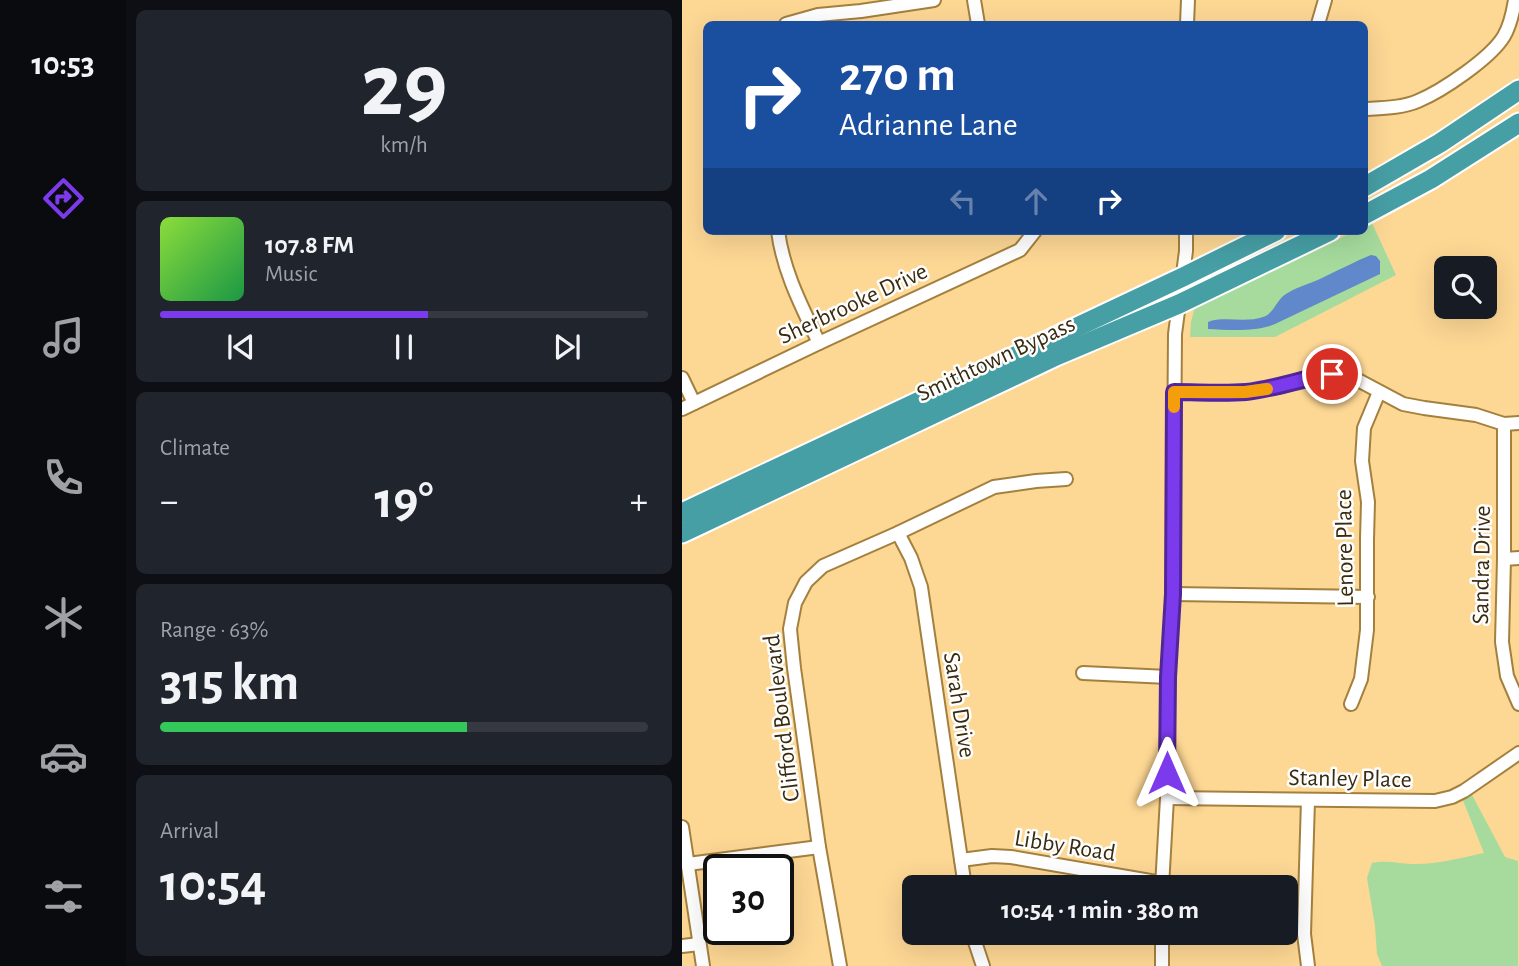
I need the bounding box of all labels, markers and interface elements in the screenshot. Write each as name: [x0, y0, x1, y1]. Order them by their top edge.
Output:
text: 29: [361, 41, 447, 132]
text: 10:53: [31, 48, 95, 80]
icon: right: [724, 49, 815, 140]
text: 270 m: [839, 51, 956, 100]
text: Adrianne Lane: [839, 109, 1018, 141]
text: km/h: [380, 134, 428, 157]
icon: directions: [39, 174, 88, 223]
icon: left: [944, 182, 982, 220]
icon: ahead: [1017, 182, 1055, 220]
icon: right: [1090, 182, 1128, 220]
text: 107.8 FM: [265, 232, 354, 258]
map controls: [1434, 256, 1497, 319]
button: search: [1434, 256, 1497, 319]
street label: Sherbrooke Drive: [775, 259, 931, 349]
text: Music: [265, 263, 317, 286]
street label: Smithtown Bypass: [913, 312, 1079, 406]
icon: music: [39, 313, 88, 362]
icon: previous: [222, 328, 260, 366]
icon: pause: [385, 328, 423, 366]
icon: next: [548, 328, 586, 366]
pin: [1302, 344, 1362, 404]
icon: arrive: [1313, 355, 1351, 393]
text: Climate: [160, 437, 230, 460]
icon: phone: [39, 453, 88, 502]
text: 19°: [374, 475, 434, 527]
text: −: [160, 483, 178, 521]
text: +: [630, 483, 648, 521]
street label: Lenore Place: [1332, 489, 1358, 607]
street label: Sandra Drive: [1469, 505, 1495, 625]
icon: climate: [39, 593, 88, 642]
text: Range · 63%: [160, 619, 268, 642]
street label: Clifford Boulevard: [760, 633, 804, 803]
street label: Sarah Drive: [939, 650, 979, 760]
text: 315 km: [160, 657, 299, 709]
icon: car: [39, 732, 88, 781]
position arrow: [1130, 736, 1204, 810]
street label: Stanley Place: [1288, 766, 1412, 792]
text: Arrival: [160, 820, 219, 843]
street label: Libby Road: [1013, 826, 1117, 866]
speed limit sign: 30: [703, 854, 794, 945]
text: 10:54: [160, 858, 266, 910]
icon: filters: [39, 872, 88, 921]
text: 10:54 · 1 min · 380 m: [1001, 897, 1199, 923]

